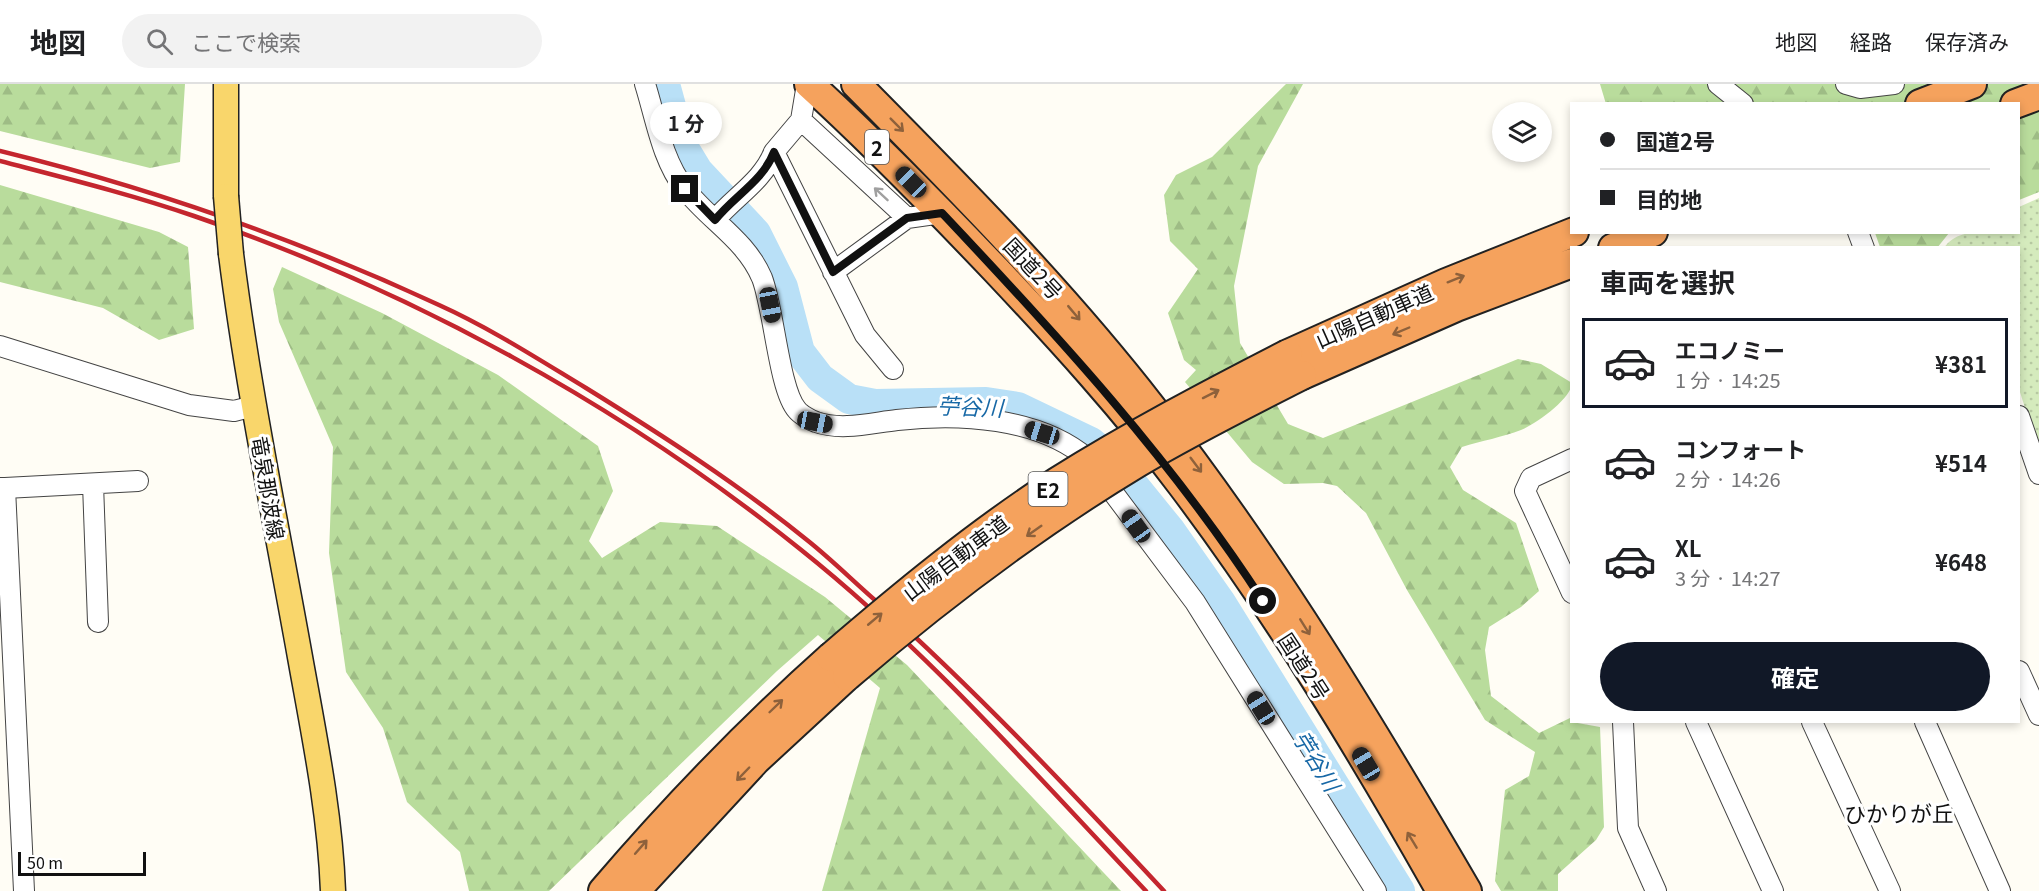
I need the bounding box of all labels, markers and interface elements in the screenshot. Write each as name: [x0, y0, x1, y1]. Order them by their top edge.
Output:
search box: [122, 14, 542, 68]
text: 地図: [30, 21, 86, 61]
icon: search: [143, 25, 176, 58]
text: ここで検索: [191, 25, 301, 57]
text: 地図: [1775, 26, 1817, 56]
text: 経路: [1850, 26, 1892, 56]
text: 保存済み: [1925, 26, 2009, 56]
callout: 1 分: [649, 102, 721, 144]
map controls: [1492, 102, 1552, 162]
button: layers: [1492, 102, 1552, 162]
text: 1 分: [668, 108, 704, 137]
one-way arrow: [890, 118, 905, 133]
text: 国道2号: [1636, 124, 1715, 156]
road number: 2: [865, 130, 889, 164]
car: [892, 163, 930, 201]
route end: [671, 175, 698, 202]
text: 目的地: [1636, 182, 1702, 214]
one-way arrow: [874, 187, 889, 201]
street label: 国道2号: [998, 230, 1070, 306]
text: 車両を選択: [1600, 262, 1735, 301]
one-way arrow: [1447, 273, 1465, 284]
street label: 山陽自動車道: [1310, 276, 1438, 354]
car: [758, 286, 782, 324]
one-way arrow: [1068, 305, 1081, 321]
one-way arrow: [1392, 326, 1410, 337]
text: エコノミー: [1675, 333, 1785, 365]
icon: car: [1603, 336, 1657, 390]
text: ¥381: [1935, 347, 1987, 379]
text: 1 分 · 14:25: [1675, 365, 1781, 394]
one-way arrow: [1201, 387, 1219, 399]
water label: 苧谷川: [936, 388, 1006, 422]
car: [796, 410, 834, 434]
car: [1022, 419, 1062, 447]
text: コンフォート: [1675, 432, 1806, 464]
street label: 竜泉那波線: [245, 434, 293, 542]
icon: car: [1603, 435, 1657, 489]
text: ¥514: [1935, 446, 1987, 478]
one-way arrow: [1190, 457, 1202, 473]
text: 2 分 · 14:26: [1675, 464, 1781, 493]
road number: E2: [1028, 472, 1068, 506]
car: [1118, 506, 1154, 546]
street label: 山陽自動車道: [896, 507, 1014, 607]
one-way arrow: [1026, 525, 1042, 537]
text: XL: [1675, 531, 1702, 563]
icon: car: [1603, 534, 1657, 588]
text: ¥648: [1935, 545, 1987, 577]
text: 3 分 · 14:27: [1675, 563, 1781, 592]
route start: [1249, 587, 1276, 614]
one-way arrow: [867, 612, 882, 626]
one-way arrow: [1299, 618, 1312, 635]
street label: 国道2号: [1272, 627, 1338, 705]
button: 確定: [1600, 642, 1990, 711]
car: [1244, 688, 1278, 728]
one-way arrow: [769, 699, 784, 713]
water label: 苧谷川: [1287, 724, 1350, 798]
car: [1349, 744, 1383, 784]
one-way arrow: [736, 766, 750, 781]
district label: ひかりが丘: [1844, 796, 1954, 828]
one-way arrow: [1405, 832, 1417, 849]
one-way arrow: [634, 840, 648, 855]
scale bar: [18, 849, 146, 876]
text: 50 m: [27, 850, 63, 874]

